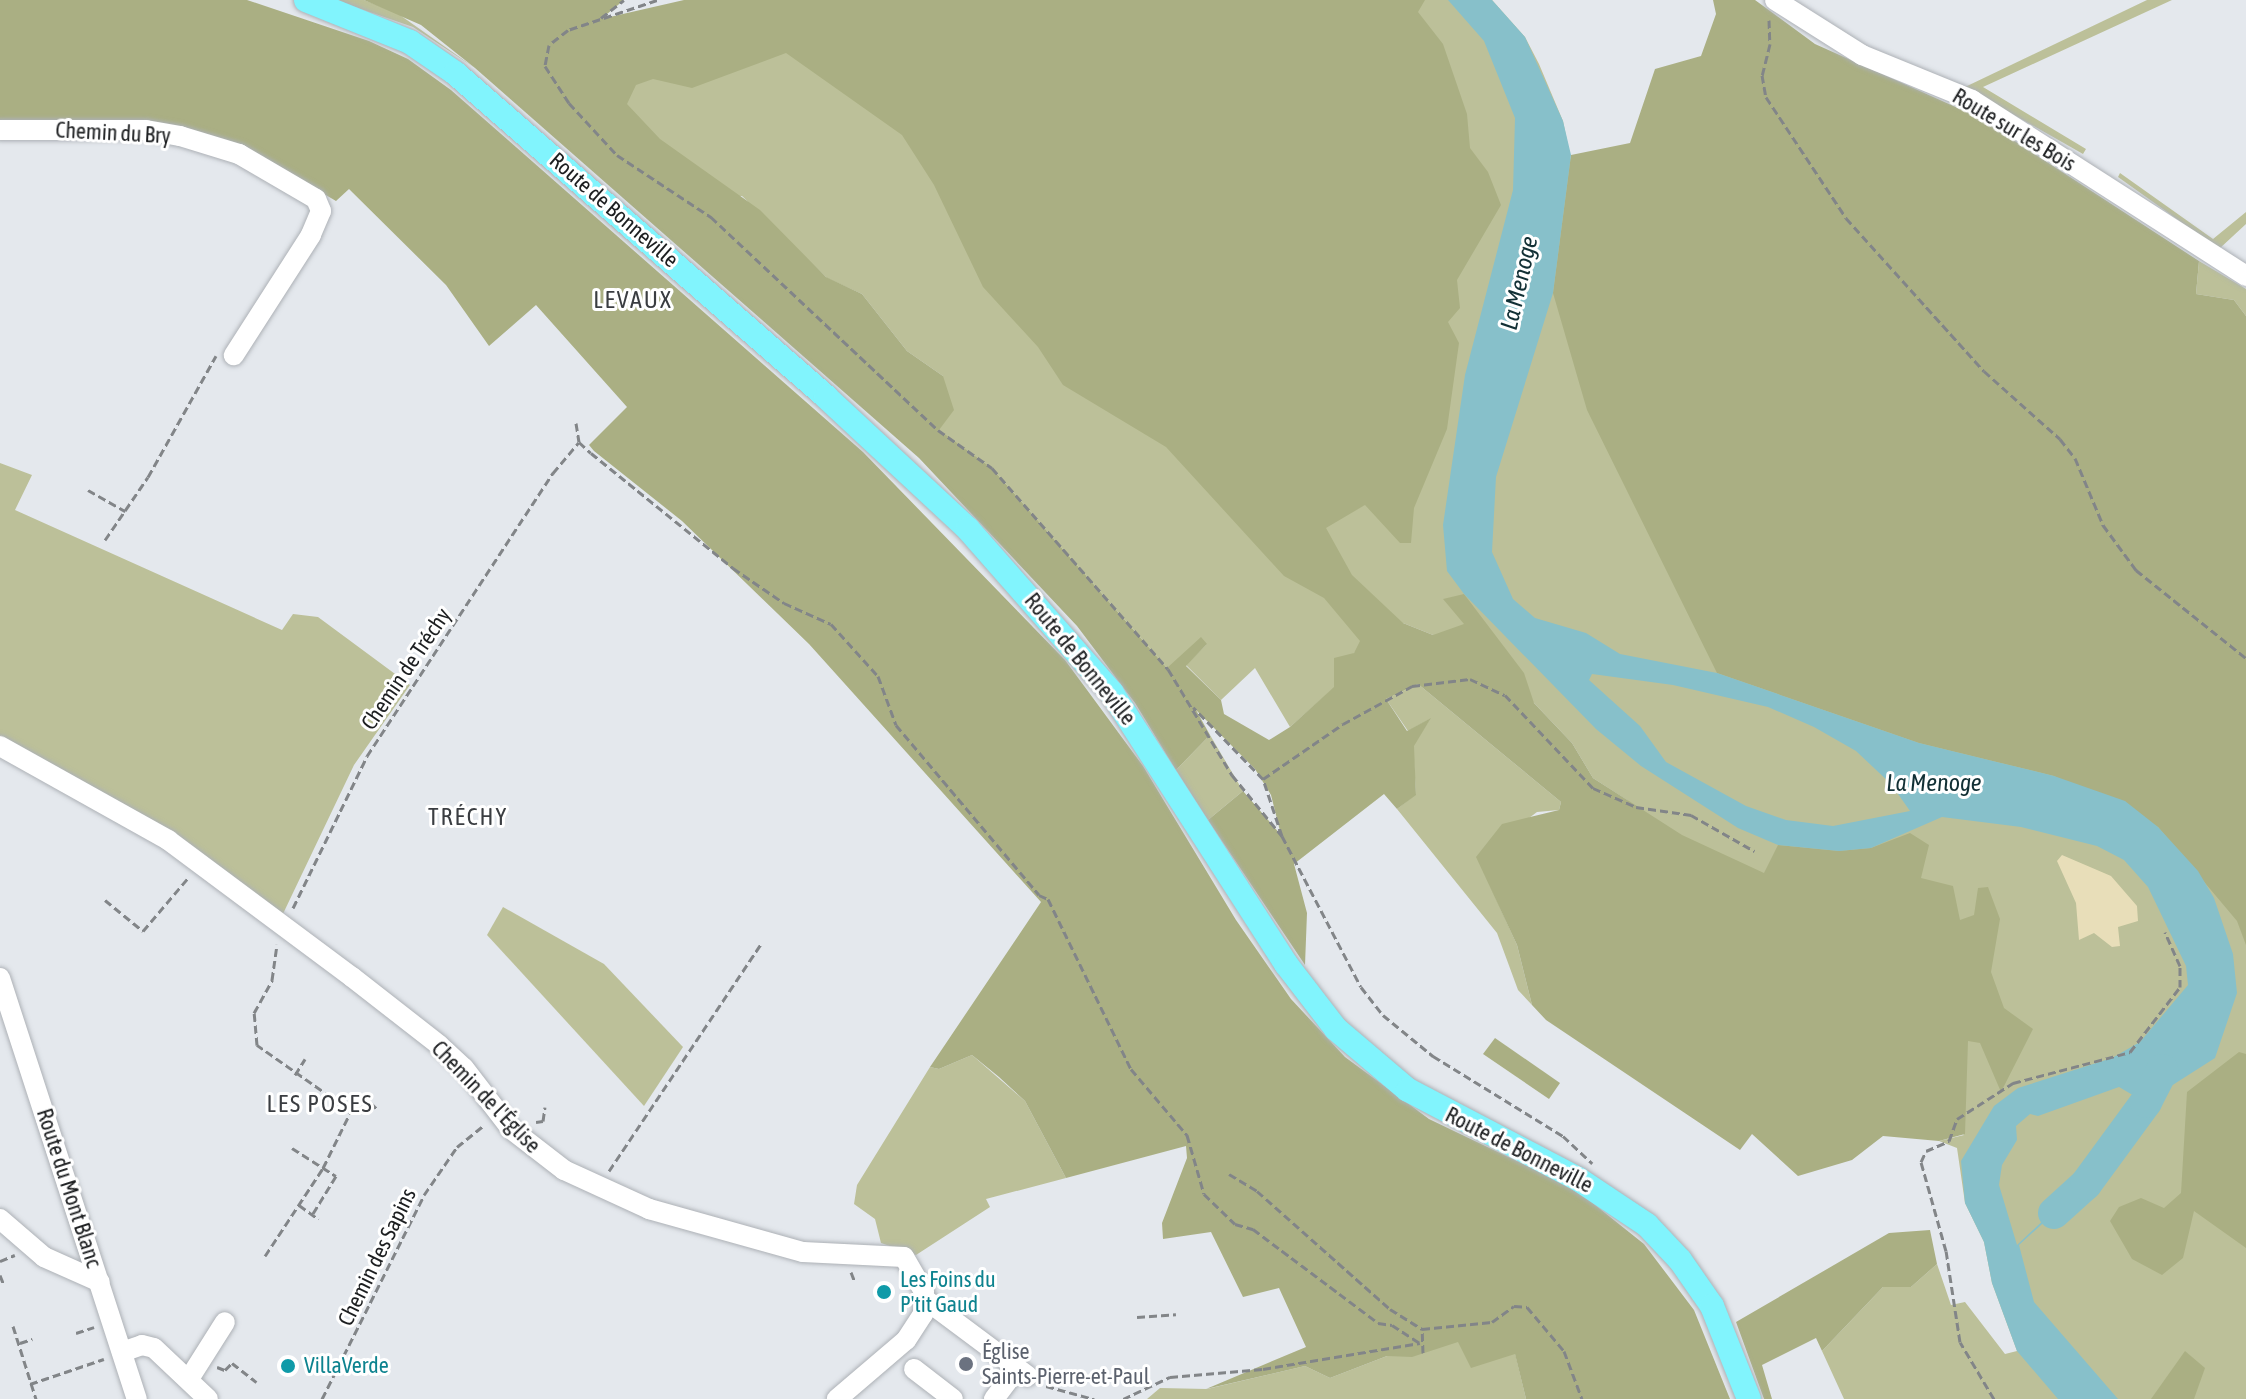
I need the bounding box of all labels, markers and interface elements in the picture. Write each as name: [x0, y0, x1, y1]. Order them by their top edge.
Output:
street label: Route sur les Bois: [1948, 83, 2080, 177]
street label: Chemin du Bry: [55, 117, 171, 149]
street label: Route de Bonneville: [544, 147, 684, 273]
water label: La Menoge: [1494, 233, 1544, 333]
district label: LEVAUX: [593, 286, 673, 314]
street label: Route de Bonneville: [1019, 588, 1141, 730]
street label: Chemin de Tréchy: [356, 603, 456, 735]
water label: La Menoge: [1886, 769, 1982, 797]
district label: TRÉCHY: [428, 803, 508, 831]
street label: Chemin de l'Église: [426, 1036, 546, 1158]
district label: LES POSES: [266, 1090, 374, 1118]
street label: Route de Bonneville: [1441, 1101, 1597, 1199]
street label: Route du Mont Blanc: [31, 1105, 107, 1271]
street label: Chemin des Sapins: [332, 1184, 422, 1330]
place label: Les Foins du P'tit Gaud: [900, 1266, 996, 1318]
marker: Les Foins du P'tit Gaud: [875, 1283, 893, 1301]
place label: Église Saints-Pierre-et-Paul: [982, 1338, 1150, 1390]
place label: VillaVerde: [304, 1353, 389, 1379]
marker: Église Saints-Pierre-et-Paul: [957, 1355, 975, 1373]
marker: VillaVerde: [279, 1357, 297, 1375]

